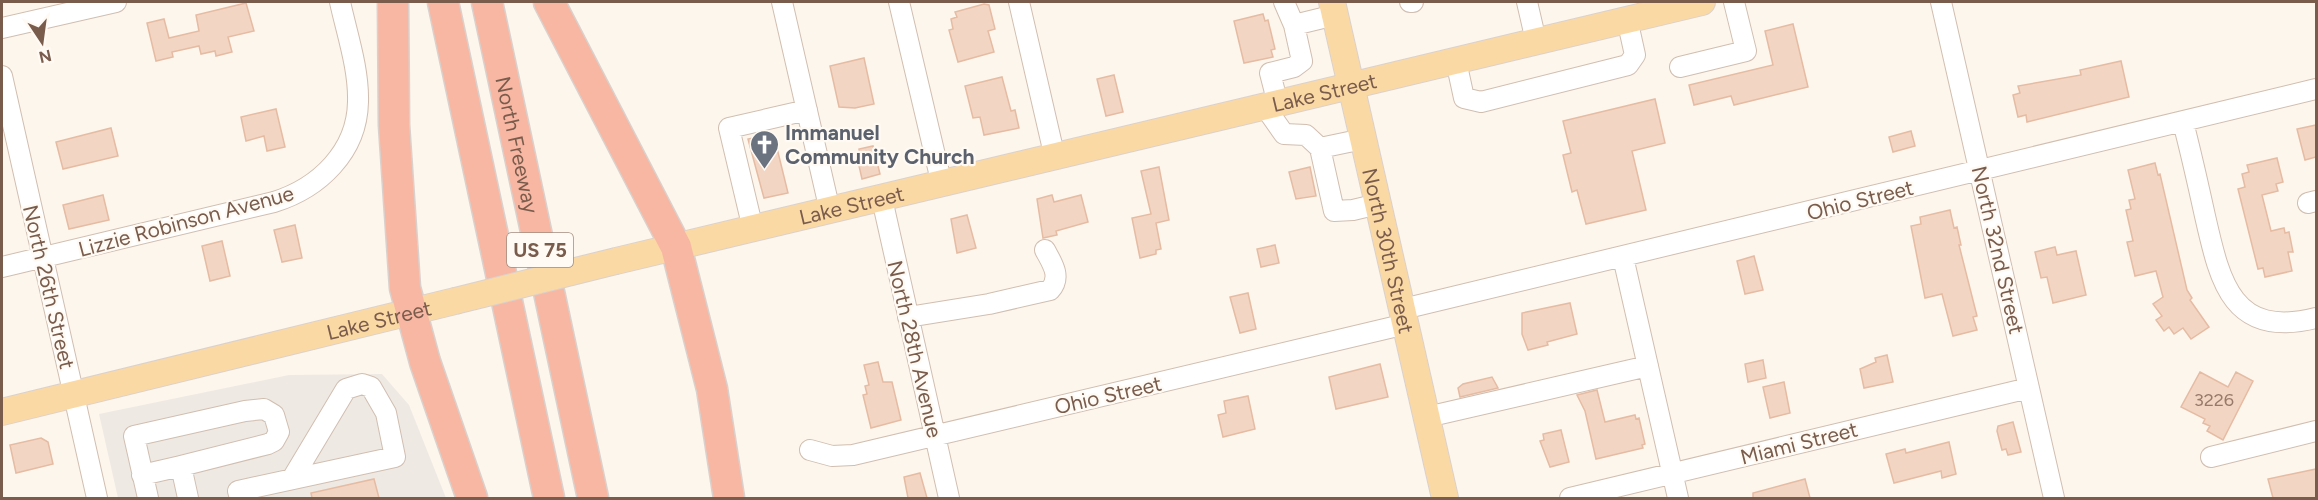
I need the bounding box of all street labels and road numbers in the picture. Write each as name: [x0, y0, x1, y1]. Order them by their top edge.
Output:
street label: Lake Street: [1269, 68, 1379, 117]
street label: North Freeway: [491, 74, 544, 215]
street label: North 32nd Street: [1967, 164, 2029, 336]
street label: North 30th Street: [1358, 165, 1420, 336]
street label: Ohio Street: [1804, 175, 1916, 225]
street label: Lizzie Robinson Avenue: [76, 180, 296, 262]
street label: Lake Street: [796, 180, 906, 229]
street label: North 26th Street: [18, 203, 80, 372]
road number: US 75: [507, 233, 573, 267]
street label: North 28th Avenue: [882, 258, 948, 440]
street label: Lake Street: [324, 295, 434, 345]
street label: Ohio Street: [1052, 371, 1164, 419]
street label: Miami Street: [1738, 416, 1860, 470]

